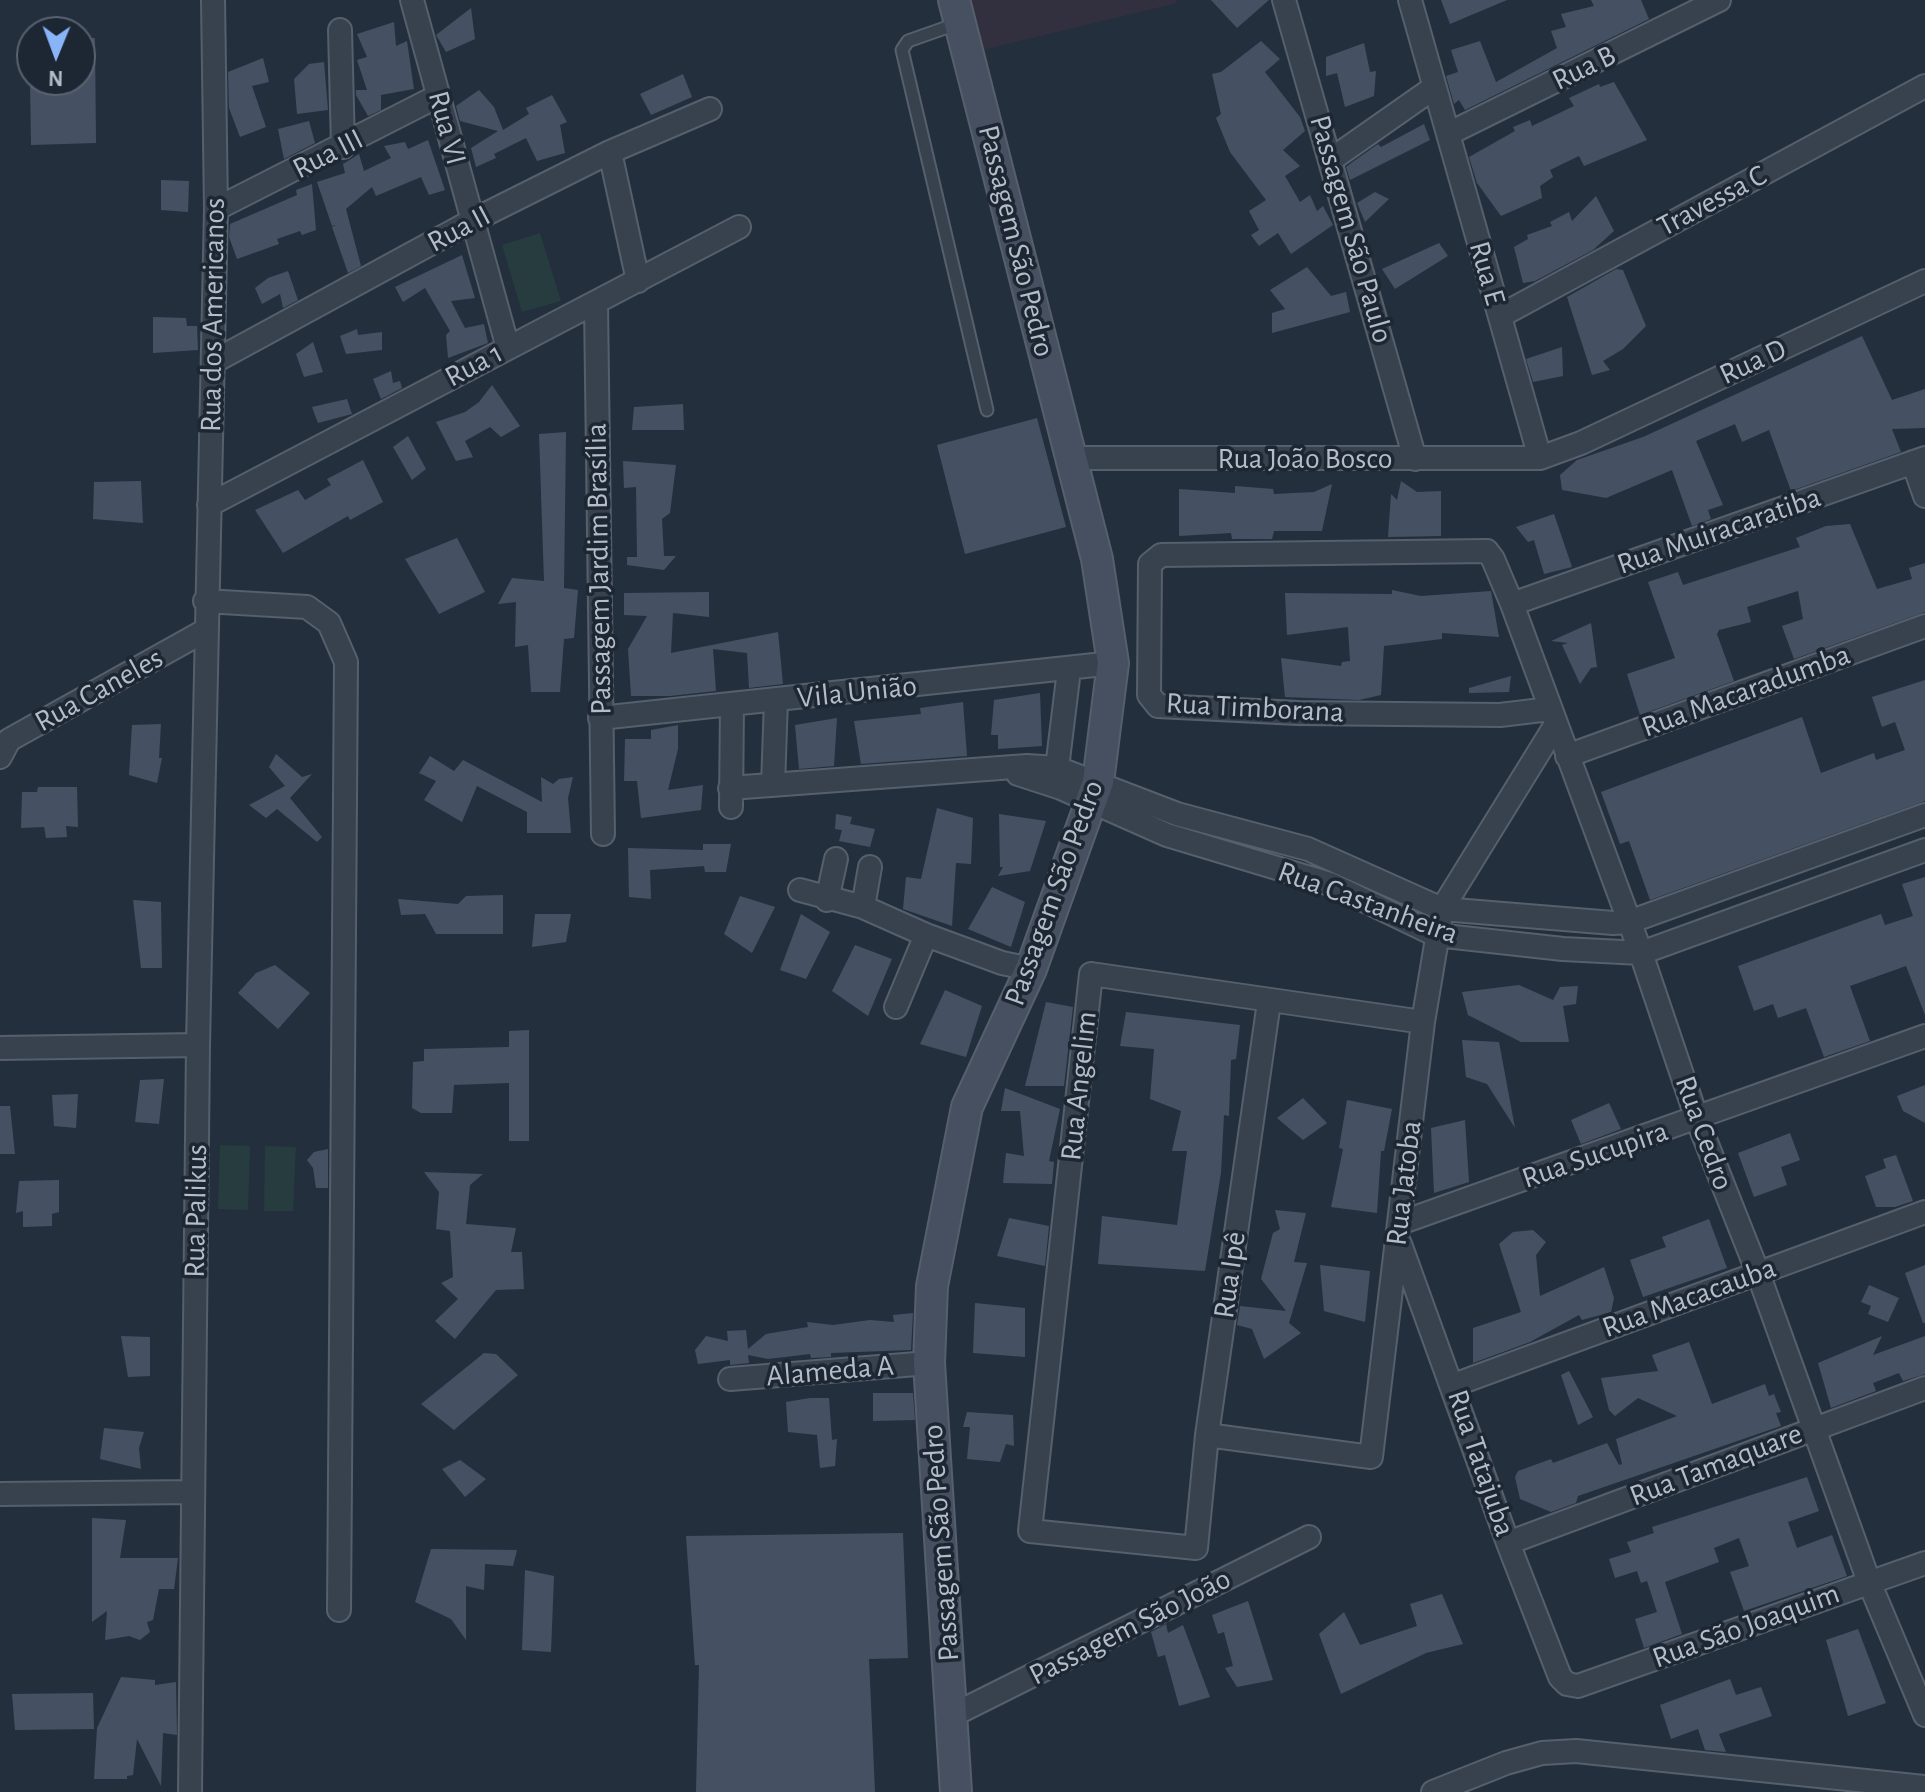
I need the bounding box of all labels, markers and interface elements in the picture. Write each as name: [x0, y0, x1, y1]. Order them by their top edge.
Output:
north arrow: [16, 16, 96, 96]
street label: Rua B: [1546, 37, 1622, 99]
text: N: [48, 67, 63, 89]
street label: Rua VI: [420, 87, 474, 169]
street label: Passagem São Paulo: [1301, 111, 1401, 347]
street label: Rua III: [287, 121, 369, 187]
street label: Passagem São Pedro: [970, 122, 1062, 360]
street label: Travessa C: [1651, 157, 1773, 245]
street label: Rua dos Americanos: [193, 197, 233, 433]
street label: Rua II: [421, 198, 497, 260]
street label: Rua E: [1461, 237, 1513, 309]
street label: Rua D: [1714, 331, 1792, 393]
street label: Rua 1: [439, 335, 509, 395]
street label: Passagem Jardim Brasília: [578, 423, 620, 715]
street label: Rua João Bosco: [1217, 441, 1393, 477]
street label: Rua Muiracaratiba: [1612, 479, 1826, 583]
street label: Rua Macaradumba: [1637, 637, 1855, 745]
street label: Rua Caneles: [29, 640, 169, 740]
street label: Vila União: [796, 668, 918, 716]
street label: Rua Timborana: [1165, 685, 1345, 731]
street label: Passagem São Pedro: [997, 775, 1111, 1011]
street label: Rua Castanheira: [1273, 854, 1463, 952]
street label: Rua Angelim: [1053, 1010, 1105, 1162]
street label: Rua Cedro: [1667, 1071, 1741, 1195]
street label: Rua Sucupira: [1517, 1113, 1673, 1197]
street label: Rua Jatoba: [1378, 1118, 1430, 1248]
street label: Rua Palikus: [177, 1144, 215, 1278]
street label: Rua Ipê: [1206, 1229, 1254, 1321]
street label: Rua Macacauba: [1597, 1250, 1781, 1346]
street label: Alameda A: [765, 1347, 895, 1395]
street label: Rua Tatajuba: [1439, 1385, 1523, 1541]
street label: Rua Tamaquare: [1625, 1416, 1807, 1514]
street label: Passagem São Pedro: [915, 1423, 967, 1663]
street label: Passagem São João: [1023, 1561, 1237, 1693]
street label: Rua São Joaquim: [1648, 1576, 1844, 1676]

